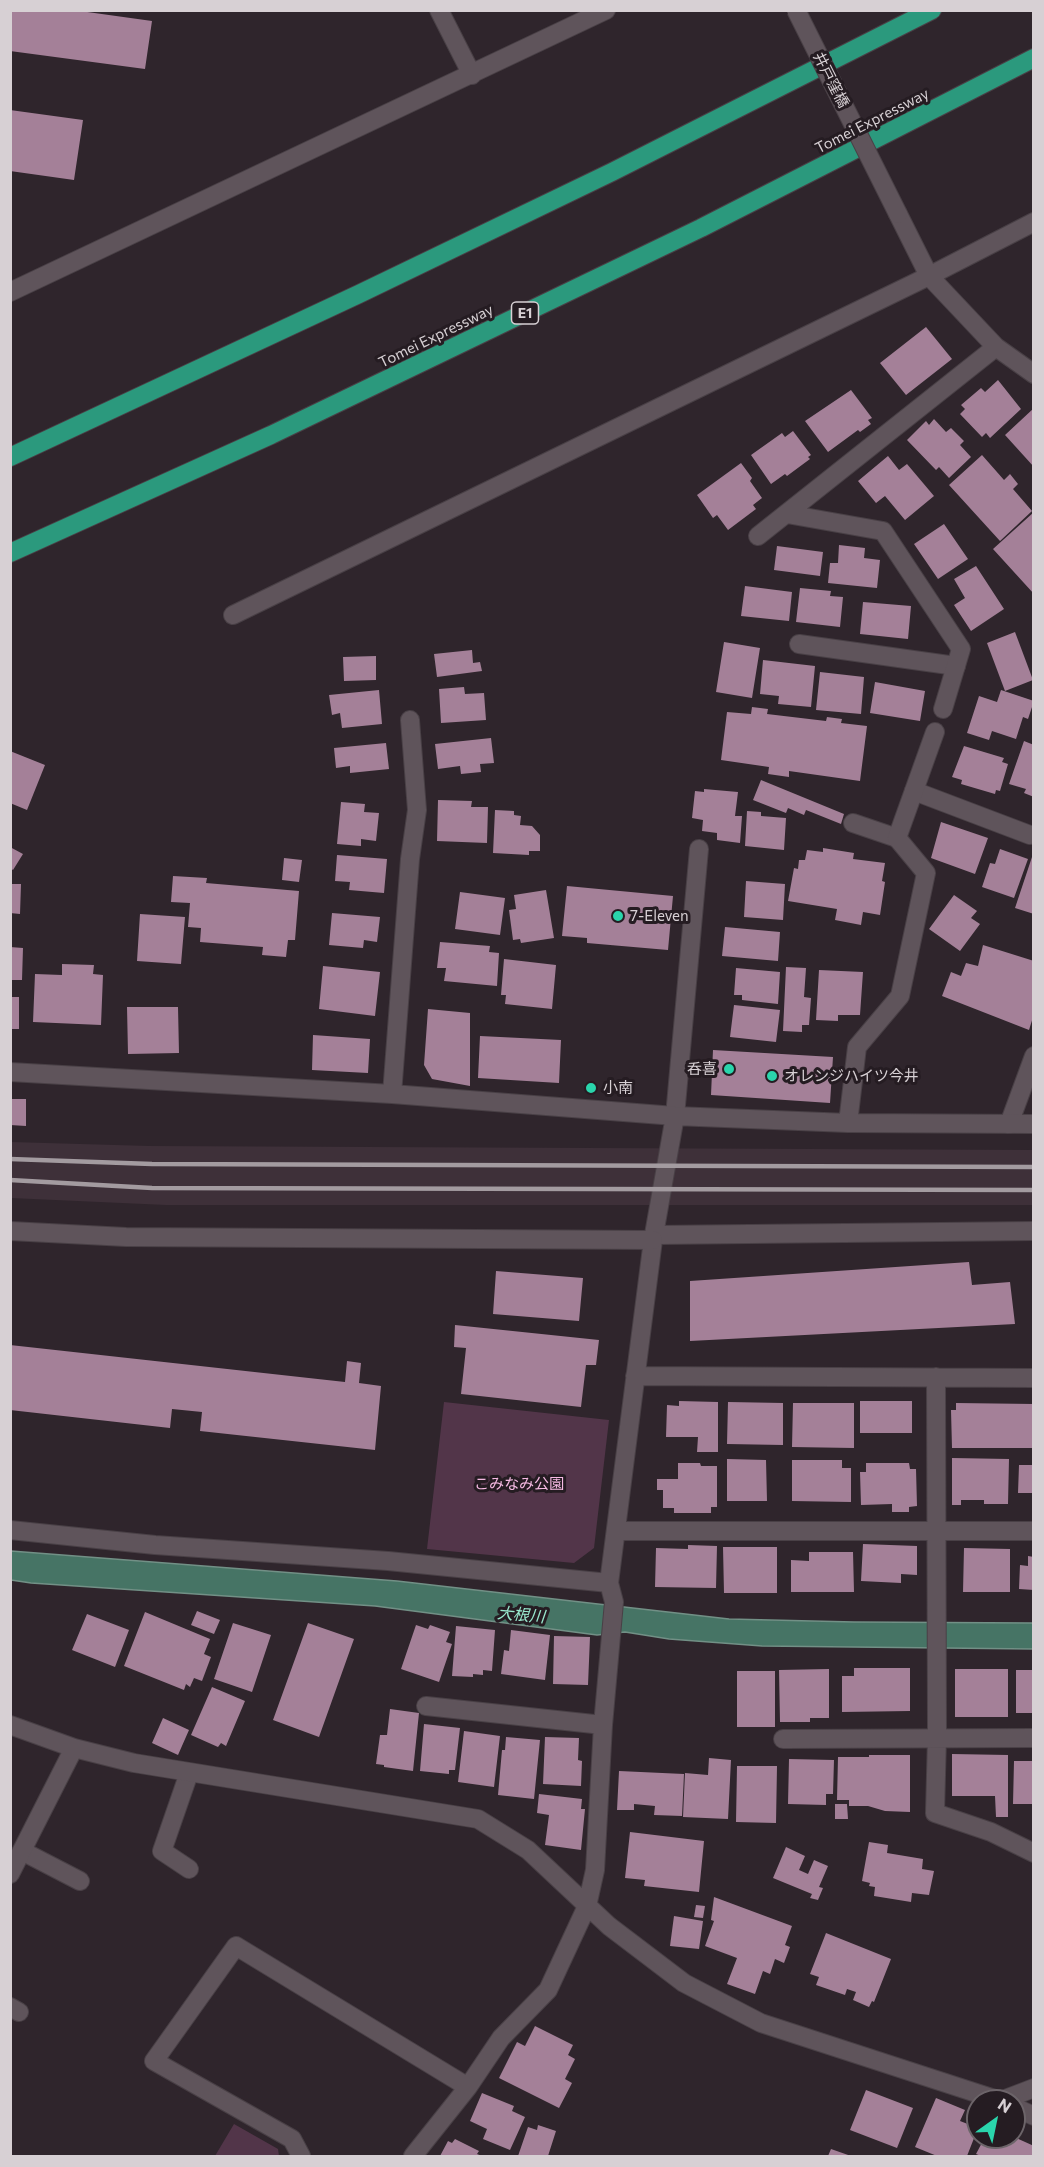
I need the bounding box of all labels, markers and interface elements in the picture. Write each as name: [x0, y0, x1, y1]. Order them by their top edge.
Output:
street label: 井戸窪橋: [809, 49, 853, 111]
street label: Tomei Expressway: [812, 85, 932, 157]
street label: Tomei Expressway: [376, 300, 496, 372]
road number: E1: [512, 302, 538, 324]
place label: 7-Eleven: [630, 907, 689, 925]
marker: 7-Eleven: [611, 909, 625, 923]
place label: 呑喜: [687, 1060, 717, 1078]
marker: 呑喜: [722, 1062, 736, 1076]
place label: オレンジハイツ今井: [784, 1067, 919, 1085]
marker: オレンジハイツ今井: [765, 1069, 779, 1083]
place label: 小南: [603, 1079, 633, 1097]
marker: 小南: [584, 1081, 598, 1095]
park label: こみなみ公園: [474, 1475, 564, 1493]
water label: 大根川: [496, 1603, 546, 1627]
north arrow: [966, 2089, 1026, 2149]
text: N: [995, 2094, 1015, 2116]

